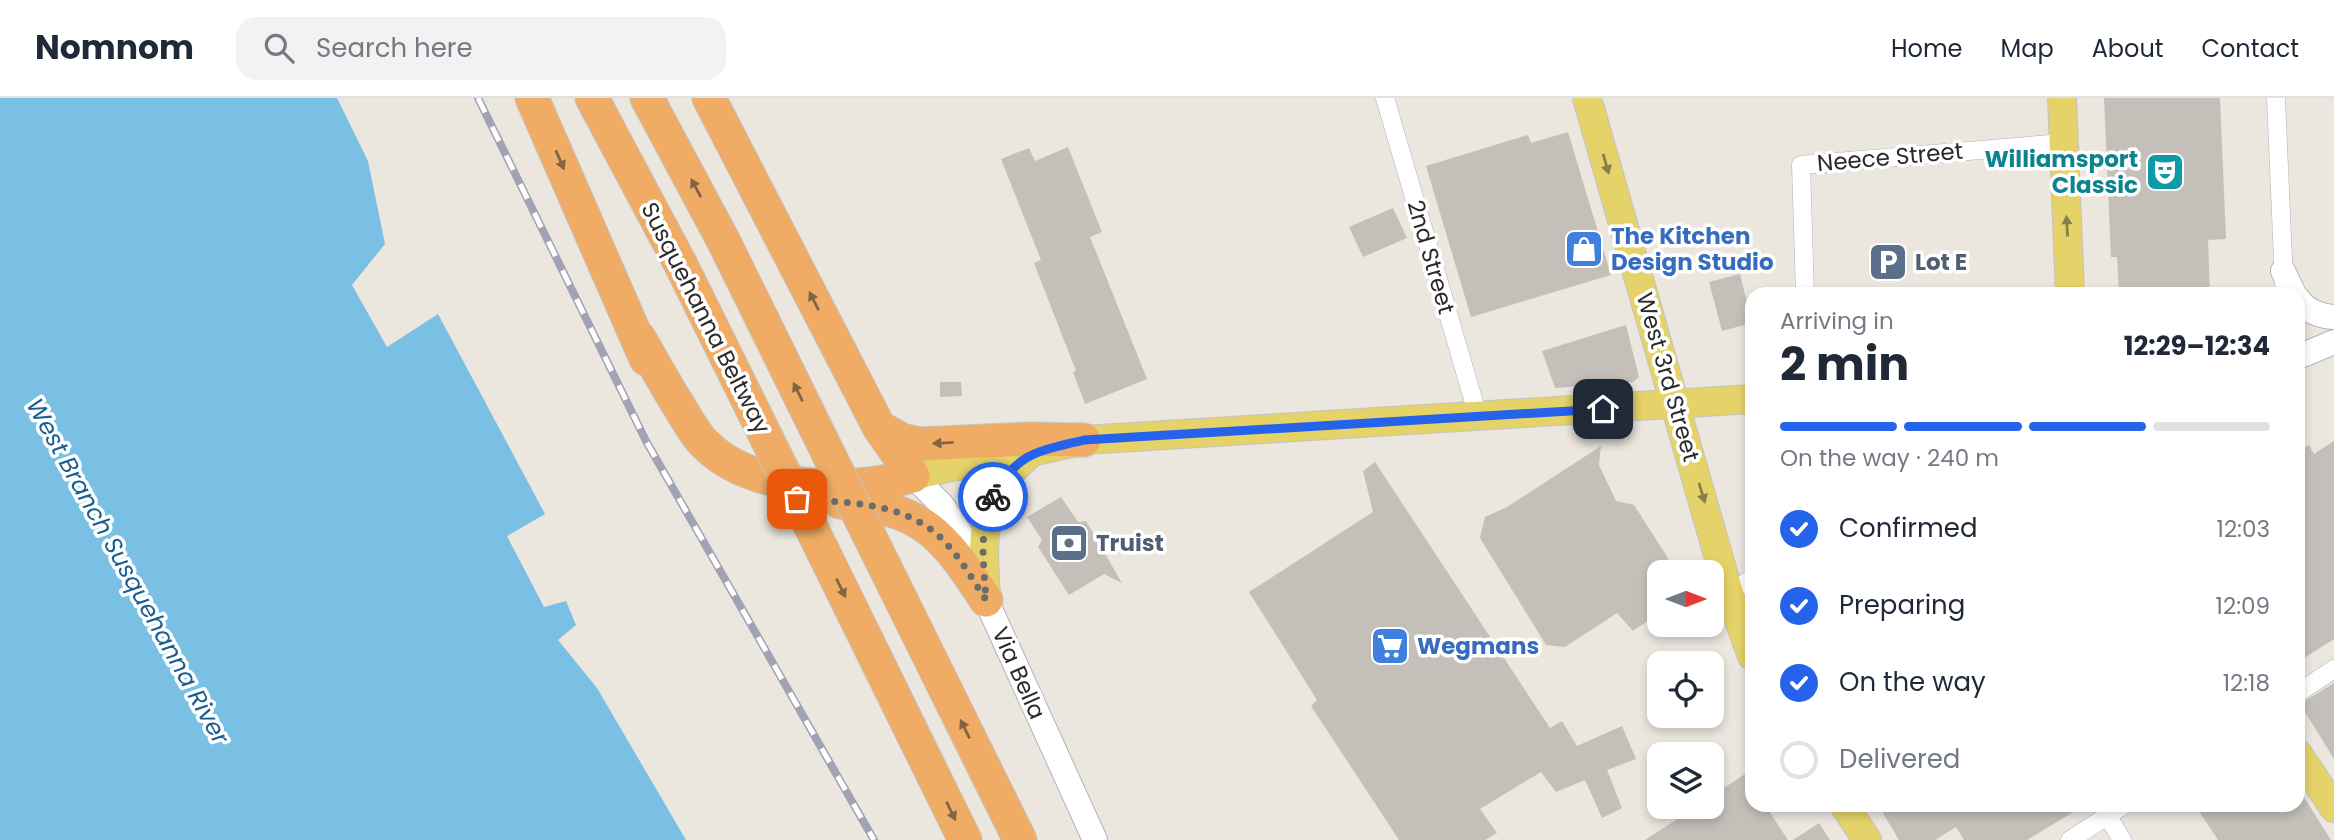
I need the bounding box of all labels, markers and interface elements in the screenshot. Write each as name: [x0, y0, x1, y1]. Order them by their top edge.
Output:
search box: [236, 17, 726, 80]
text: Nomnom: [35, 24, 194, 71]
icon: search: [260, 29, 298, 67]
text: Search here: [316, 30, 473, 66]
text: Home: [1891, 32, 1963, 65]
text: Map: [2001, 32, 2054, 65]
text: About: [2092, 32, 2163, 65]
text: Contact: [2201, 32, 2299, 65]
street label: Neece Street: [1816, 135, 1964, 179]
place label: Williamsport Classic: [1984, 143, 2138, 201]
one-way arrow: [555, 150, 566, 171]
theatre icon: Williamsport Classic: [2144, 151, 2186, 193]
one-way arrow: [1602, 153, 1612, 174]
one-way arrow: [690, 178, 702, 198]
street label: 2nd Street: [1399, 196, 1463, 318]
street label: Susquehanna Beltway: [634, 197, 778, 439]
one-way arrow: [2061, 215, 2072, 237]
place label: The Kitchen Design Studio: [1611, 220, 1774, 278]
shop icon: The Kitchen Design Studio: [1563, 228, 1605, 270]
parking icon: Lot E: [1867, 241, 1909, 283]
place label: Lot E: [1915, 246, 1967, 278]
street label: West 3rd Street: [1629, 289, 1707, 465]
one-way arrow: [808, 291, 819, 311]
text: Arriving in: [1780, 305, 1894, 337]
text: 12:29–12:34: [2124, 328, 2270, 364]
text: 2 min: [1780, 332, 1909, 396]
pin: [1573, 379, 1633, 439]
one-way arrow: [792, 382, 804, 402]
icon: home: [1584, 390, 1622, 428]
water label: West Branch Susquehanna River: [19, 392, 238, 751]
one-way arrow: [932, 438, 954, 449]
text: On the way · 240 m: [1780, 442, 1999, 474]
courier: [958, 462, 1028, 532]
pin: [767, 469, 827, 529]
icon: bike: [974, 478, 1012, 516]
icon: bag: [778, 480, 816, 518]
one-way arrow: [1697, 483, 1707, 504]
icon: check: [1780, 510, 1818, 548]
text: Confirmed: [1839, 510, 1977, 546]
text: 12:03: [2217, 513, 2270, 545]
bank icon: Truist: [1048, 522, 1090, 564]
place label: Truist: [1096, 527, 1164, 559]
north arrow: [1647, 560, 1724, 637]
map controls: [1647, 560, 1724, 819]
one-way arrow: [835, 578, 846, 598]
icon: check: [1780, 587, 1818, 625]
text: Preparing: [1839, 587, 1965, 623]
text: 12:09: [2216, 590, 2270, 622]
street label: Via Bella: [984, 622, 1054, 724]
supermarket icon: Wegmans: [1369, 625, 1411, 667]
place label: Wegmans: [1417, 630, 1539, 662]
button: locate: [1647, 651, 1724, 728]
icon: check: [1780, 664, 1818, 702]
text: On the way: [1839, 664, 1986, 700]
text: 12:18: [2223, 667, 2270, 699]
one-way arrow: [959, 719, 971, 739]
text: Delivered: [1839, 741, 1960, 777]
button: layers: [1647, 742, 1724, 819]
one-way arrow: [946, 801, 957, 821]

